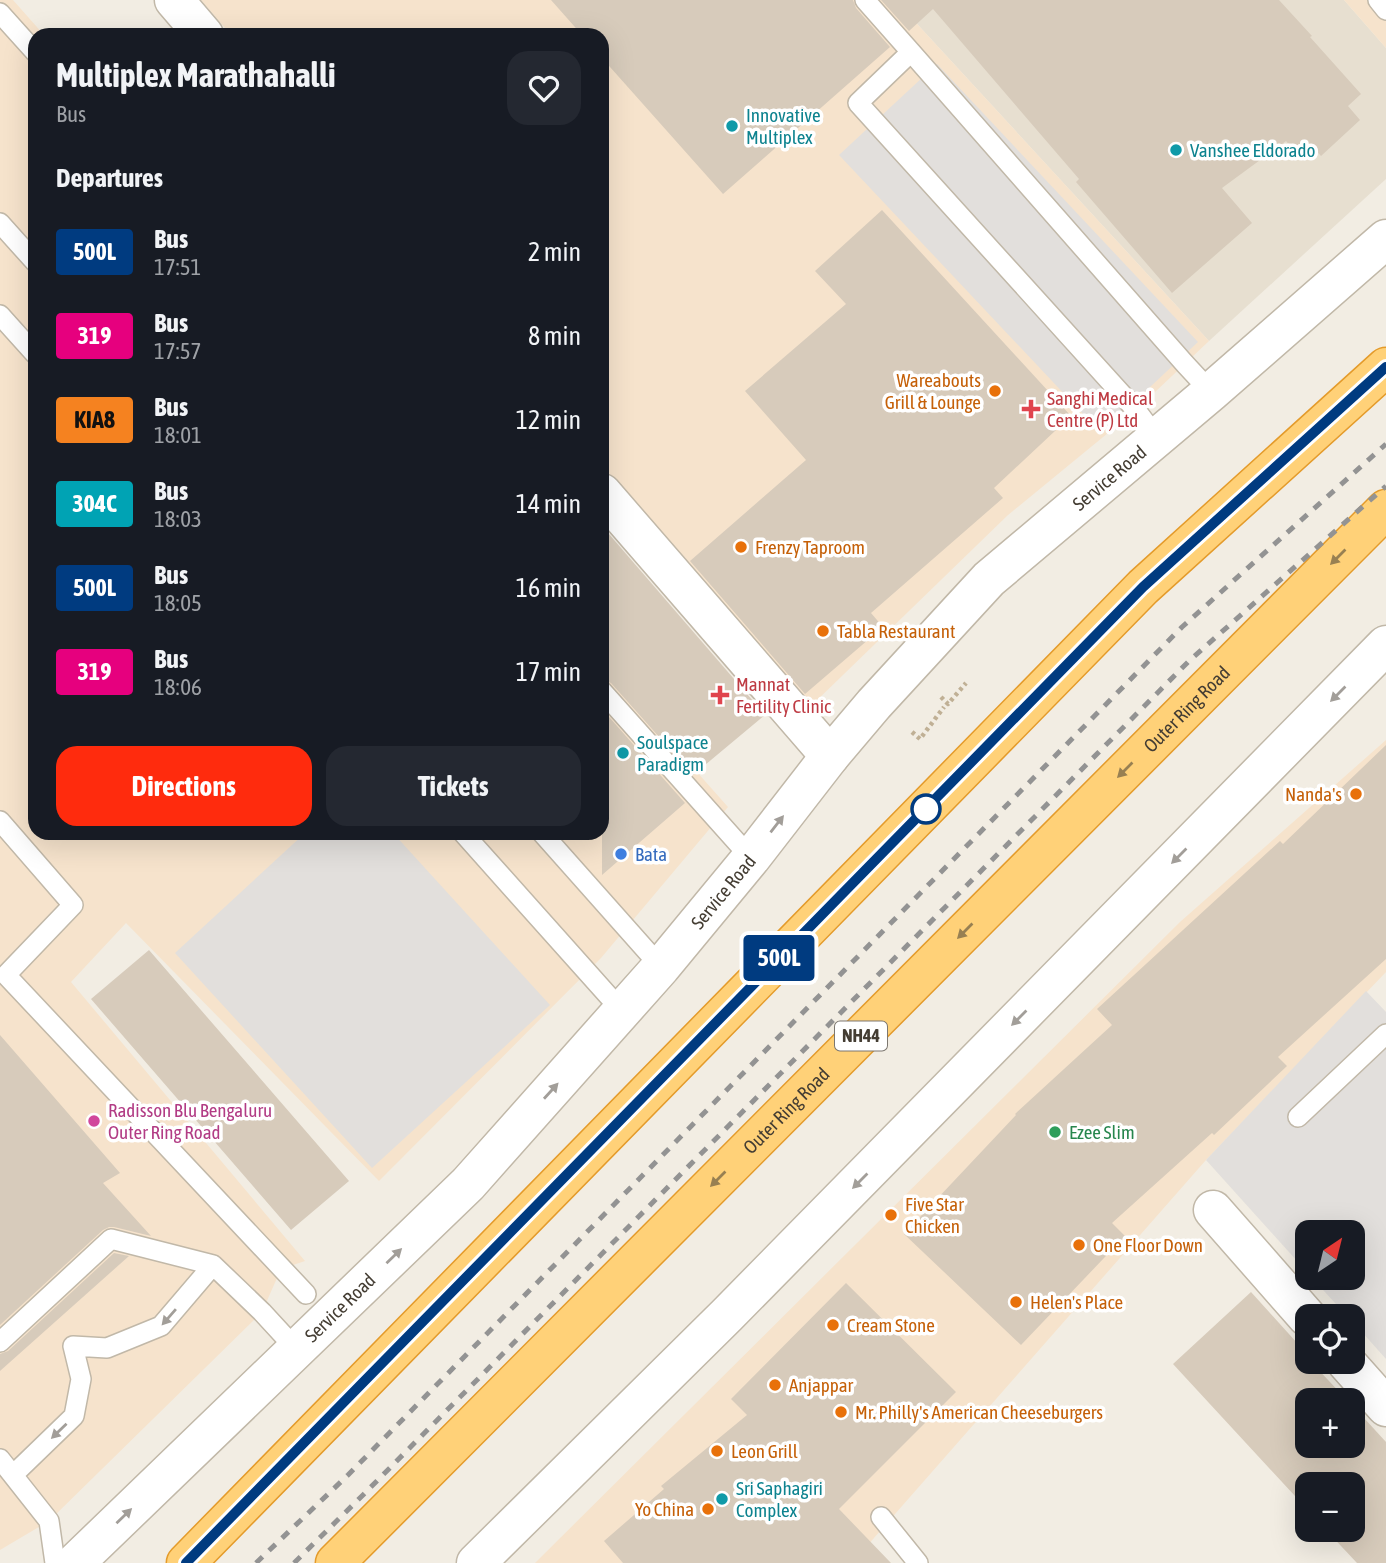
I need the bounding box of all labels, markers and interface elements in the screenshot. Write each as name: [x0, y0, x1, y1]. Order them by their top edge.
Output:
button: heart: [507, 51, 581, 125]
text: Multiplex Marathahalli: [56, 56, 336, 94]
text: Bus: [56, 101, 86, 127]
place label: Innovative Multiplex: [746, 104, 821, 148]
marker: Innovative Multiplex: [724, 118, 740, 134]
place label: Vanshee Eldorado: [1190, 139, 1315, 161]
marker: Vanshee Eldorado: [1168, 142, 1184, 158]
text: Departures: [56, 163, 163, 193]
text: Bus: [154, 224, 188, 254]
text: 2 min: [528, 237, 581, 267]
text: 500L: [73, 238, 116, 265]
text: 17:51: [154, 254, 201, 280]
text: Bus: [154, 308, 188, 338]
text: 8 min: [528, 321, 581, 351]
text: 319: [78, 322, 111, 349]
text: 17:57: [154, 338, 201, 364]
place label: Wareabouts Grill & Lounge: [885, 369, 981, 413]
marker: Wareabouts Grill & Lounge: [987, 383, 1003, 399]
place label: Sanghi Medical Centre (P) Ltd: [1047, 387, 1153, 431]
text: Bus: [154, 392, 188, 422]
marker: Sanghi Medical Centre (P) Ltd: [1021, 399, 1041, 419]
text: 12 min: [516, 405, 581, 435]
text: KIA8: [74, 406, 115, 433]
text: 18:01: [154, 422, 202, 448]
street label: Service Road: [1068, 441, 1150, 515]
text: Bus: [154, 476, 188, 506]
text: 14 min: [516, 489, 581, 519]
text: 304C: [72, 490, 117, 517]
text: 18:03: [154, 506, 202, 532]
place label: Frenzy Taproom: [755, 536, 865, 558]
marker: Frenzy Taproom: [733, 539, 749, 555]
one-way arrow: [1330, 548, 1346, 565]
text: Bus: [154, 560, 188, 590]
text: 16 min: [516, 573, 581, 603]
text: 500L: [73, 574, 116, 601]
text: 18:05: [154, 590, 202, 616]
place label: Tabla Restaurant: [837, 620, 955, 642]
marker: Tabla Restaurant: [815, 623, 831, 639]
text: Bus: [154, 644, 188, 674]
text: 17 min: [516, 657, 581, 687]
text: 319: [78, 658, 111, 685]
street label: Outer Ring Road: [1139, 661, 1234, 757]
place label: Mannat Fertility Clinic: [736, 673, 832, 717]
text: 18:06: [154, 674, 202, 700]
marker: Mannat Fertility Clinic: [710, 685, 730, 705]
one-way arrow: [1331, 685, 1347, 702]
place label: Soulspace Paradigm: [637, 731, 708, 775]
marker: Soulspace Paradigm: [615, 745, 631, 761]
button: Directions: [56, 746, 312, 826]
button: Tickets: [326, 746, 581, 826]
one-way arrow: [1118, 761, 1134, 778]
place label: Nanda's: [1285, 783, 1342, 805]
marker: Nanda's: [1348, 786, 1364, 802]
unlabelled marker: [911, 794, 941, 824]
one-way arrow: [770, 816, 785, 834]
place label: Bata: [635, 843, 667, 865]
marker: Bata: [613, 846, 629, 862]
one-way arrow: [1171, 847, 1187, 864]
street label: Service Road: [686, 850, 760, 933]
one-way arrow: [956, 923, 973, 940]
line badge: 500L: [730, 935, 828, 981]
text: 500L: [757, 944, 801, 971]
one-way arrow: [1011, 1010, 1028, 1027]
road number: NH44: [835, 1021, 887, 1050]
street label: Outer Ring Road: [739, 1063, 834, 1158]
one-way arrow: [543, 1082, 559, 1100]
place label: Radisson Blu Bengaluru Outer Ring Road: [108, 1099, 272, 1143]
marker: Radisson Blu Bengaluru Outer Ring Road: [86, 1113, 102, 1129]
place label: Ezee Slim: [1069, 1121, 1135, 1143]
marker: Ezee Slim: [1047, 1124, 1063, 1140]
one-way arrow: [710, 1170, 726, 1187]
one-way arrow: [851, 1172, 868, 1189]
place label: Five Star Chicken: [905, 1193, 964, 1237]
marker: Five Star Chicken: [883, 1207, 899, 1223]
north arrow: [1295, 1220, 1365, 1290]
map controls: [1295, 1220, 1365, 1542]
place label: One Floor Down: [1093, 1234, 1203, 1256]
marker: One Floor Down: [1071, 1237, 1087, 1253]
one-way arrow: [385, 1248, 402, 1264]
street label: Service Road: [300, 1269, 380, 1346]
place label: Helen's Place: [1030, 1291, 1123, 1313]
marker: Helen's Place: [1008, 1294, 1024, 1310]
button: locate: [1295, 1304, 1365, 1374]
one-way arrow: [161, 1308, 177, 1326]
place label: Cream Stone: [847, 1314, 935, 1336]
marker: Cream Stone: [825, 1317, 841, 1333]
place label: Anjappar: [789, 1374, 854, 1396]
marker: Anjappar: [767, 1377, 783, 1393]
button: +: [1295, 1388, 1365, 1458]
place label: Mr. Philly's American Cheeseburgers: [855, 1401, 1103, 1423]
marker: Mr. Philly's American Cheeseburgers: [833, 1404, 849, 1420]
one-way arrow: [51, 1422, 68, 1438]
place label: Leon Grill: [731, 1440, 798, 1462]
marker: Leon Grill: [709, 1443, 725, 1459]
button: −: [1295, 1472, 1365, 1542]
place label: Sri Saphagiri Complex: [736, 1477, 823, 1521]
marker: Sri Saphagiri Complex: [714, 1491, 730, 1507]
place label: Yo China: [635, 1498, 694, 1520]
marker: Yo China: [700, 1501, 716, 1517]
one-way arrow: [116, 1507, 133, 1524]

